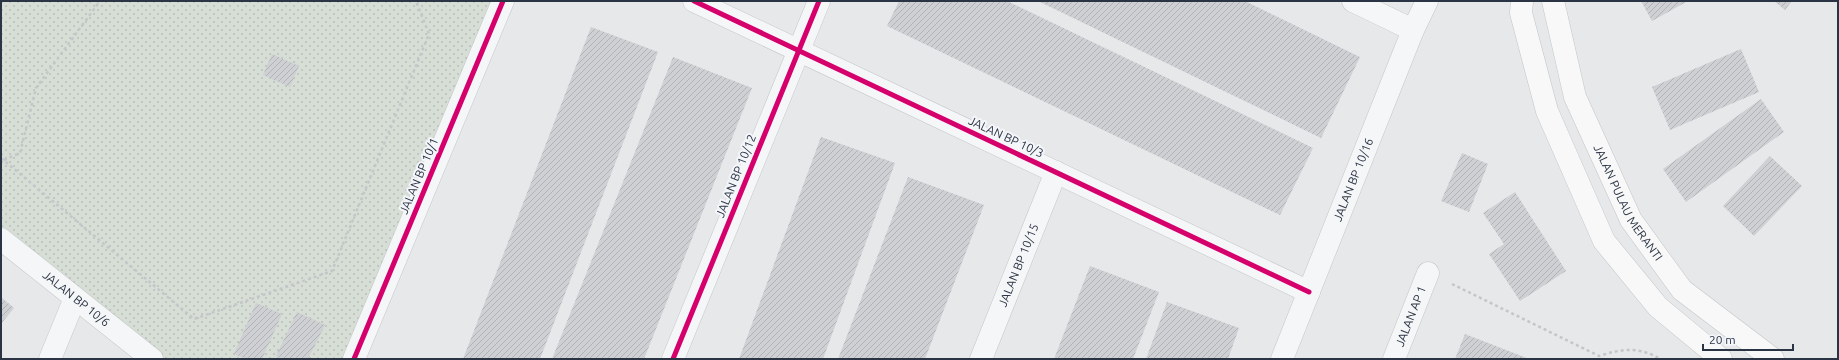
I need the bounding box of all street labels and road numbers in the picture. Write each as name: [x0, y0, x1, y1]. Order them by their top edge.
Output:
street label: JALAN BP 10/3: [967, 113, 1046, 160]
street label: JALAN BP 10/12: [713, 132, 758, 219]
street label: JALAN BP 10/1: [397, 136, 440, 216]
street label: JALAN BP 10/16: [1331, 136, 1375, 223]
street label: JALAN PULAU MERANTI: [1591, 142, 1665, 263]
street label: JALAN BP 10/15: [996, 222, 1041, 309]
street label: JALAN BP 10/6: [40, 268, 113, 329]
street label: JALAN AP 1: [1393, 284, 1428, 348]

